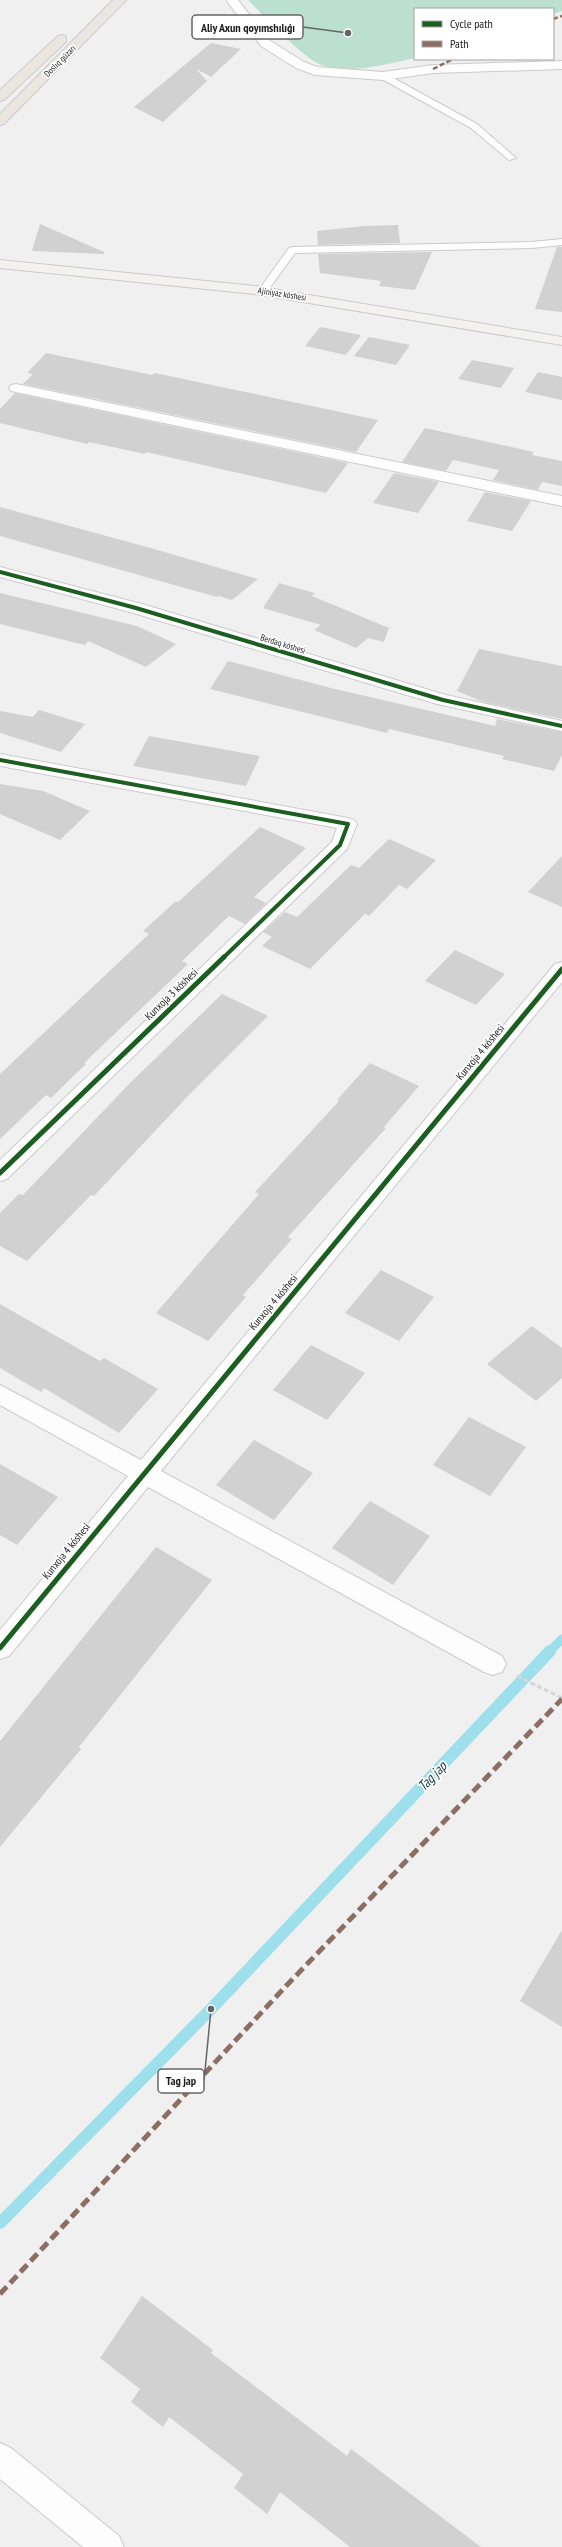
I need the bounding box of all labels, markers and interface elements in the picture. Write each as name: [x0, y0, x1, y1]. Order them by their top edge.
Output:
legend: [414, 8, 554, 60]
callout: Aliy Axun qoyımshılıǵı: [192, 15, 303, 39]
text: Cycle path: [450, 16, 493, 31]
text: Aliy Axun qoyımshılıǵı: [200, 20, 295, 35]
text: Path: [450, 36, 468, 51]
street label: Doslıq gúzarı: [41, 42, 78, 79]
street label: Ajiniyaz kóshesi: [257, 284, 307, 304]
street label: Berdaq kóshesi: [259, 631, 307, 656]
street label: Kunxoja 3 kóshesi: [142, 965, 200, 1023]
street label: Kunxoja 4 kóshesi: [453, 1021, 507, 1083]
street label: Kunxoja 4 kóshesi: [246, 1271, 300, 1333]
street label: Kunxoja 4 kóshesi: [39, 1520, 93, 1582]
water label: Tag jap: [414, 1757, 451, 1795]
callout: Tag jap: [158, 2069, 204, 2093]
text: Tag jap: [166, 2073, 197, 2088]

